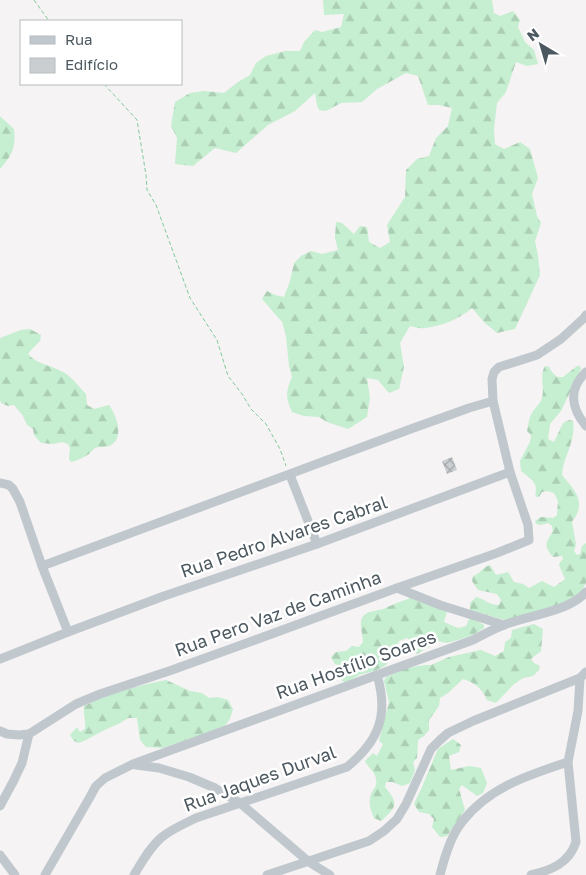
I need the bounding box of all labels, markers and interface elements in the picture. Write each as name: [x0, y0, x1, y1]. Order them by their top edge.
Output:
legend: [20, 20, 182, 85]
north arrow: [516, 20, 566, 70]
text: N: [523, 24, 542, 44]
text: Rua: [65, 30, 92, 48]
text: Edifício: [65, 55, 118, 73]
street label: Rua Pedro Alvares Cabral: [177, 490, 390, 582]
street label: Rua Pero Vaz de Caminha: [171, 565, 384, 661]
street label: Rua Hostílio Soares: [272, 625, 439, 703]
street label: Rua Jaques Durval: [180, 740, 339, 816]

